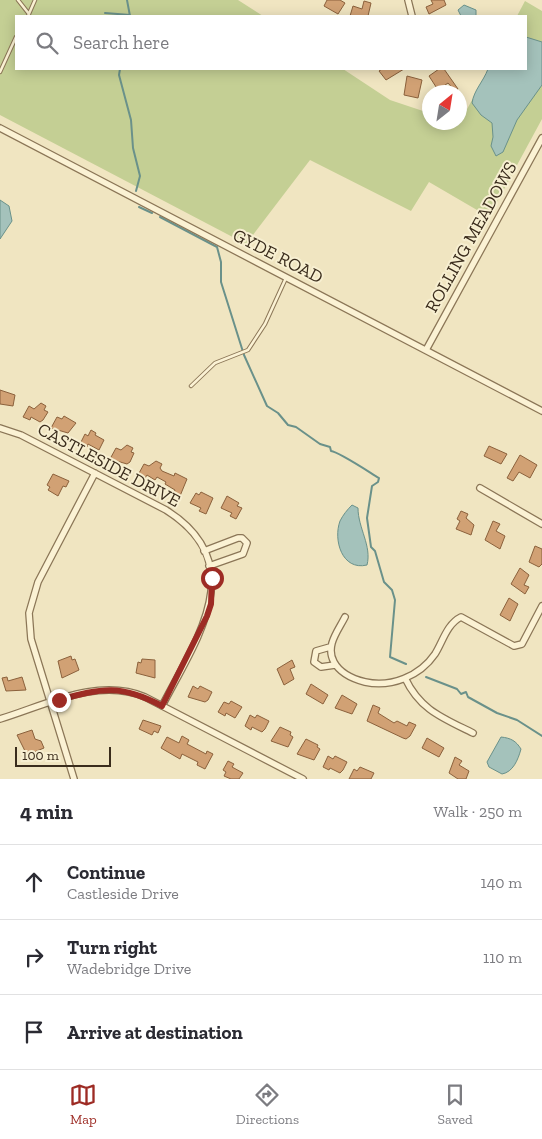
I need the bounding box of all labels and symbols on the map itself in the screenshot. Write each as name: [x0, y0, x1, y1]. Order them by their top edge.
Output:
north arrow: [422, 85, 467, 130]
street label: ROLLING MEADOWS: [420, 158, 522, 316]
street label: GYDE ROAD: [229, 224, 327, 288]
street label: CASTLESIDE DRIVE: [34, 418, 184, 512]
route start: [201, 567, 224, 590]
route end: [48, 689, 71, 712]
scale bar: [15, 744, 111, 767]

